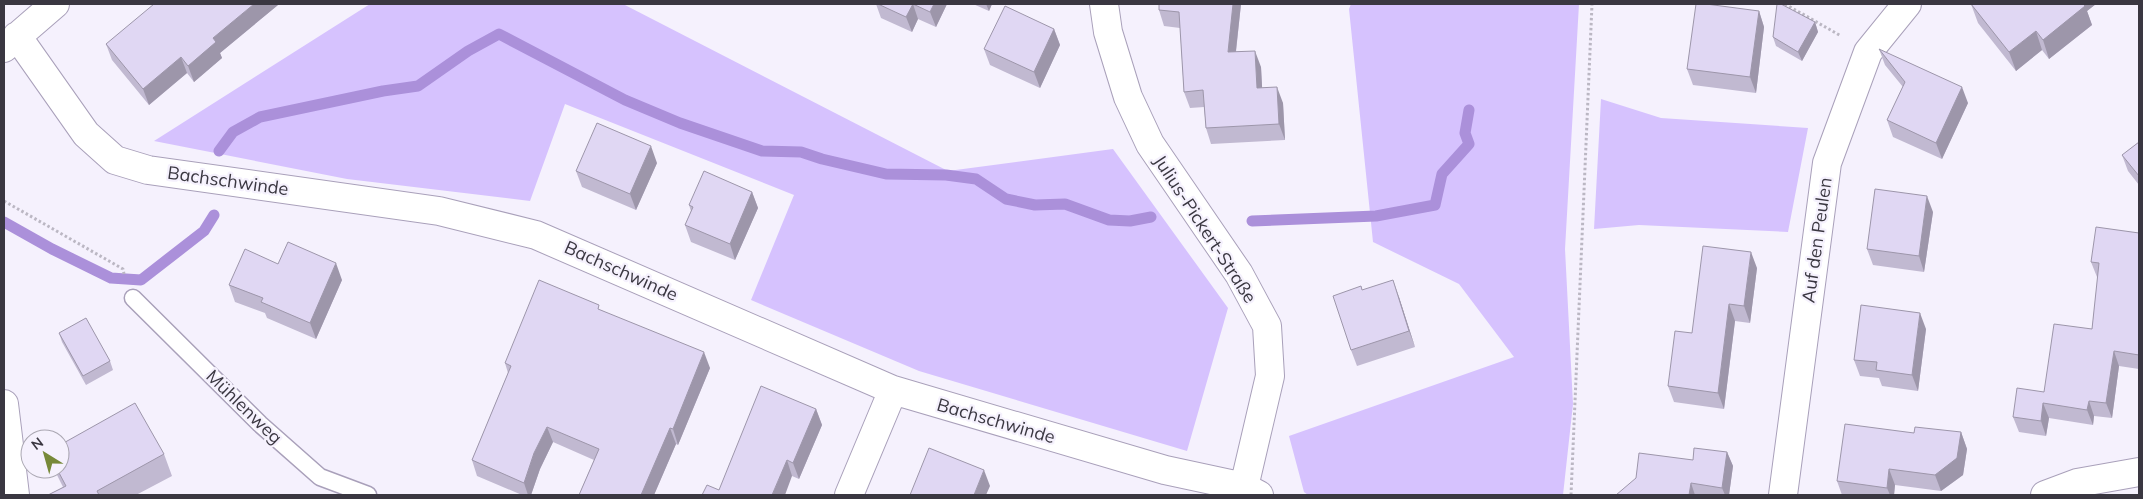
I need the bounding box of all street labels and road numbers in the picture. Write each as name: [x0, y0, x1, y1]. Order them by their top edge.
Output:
street label: Julius-Pickert-Straße: [1149, 150, 1262, 307]
street label: Bachschwinde: [166, 161, 290, 200]
street label: Auf den Peulen: [1796, 176, 1837, 304]
street label: Bachschwinde: [561, 235, 682, 306]
street label: Mühlenweg: [201, 365, 287, 449]
street label: Bachschwinde: [934, 393, 1058, 448]

